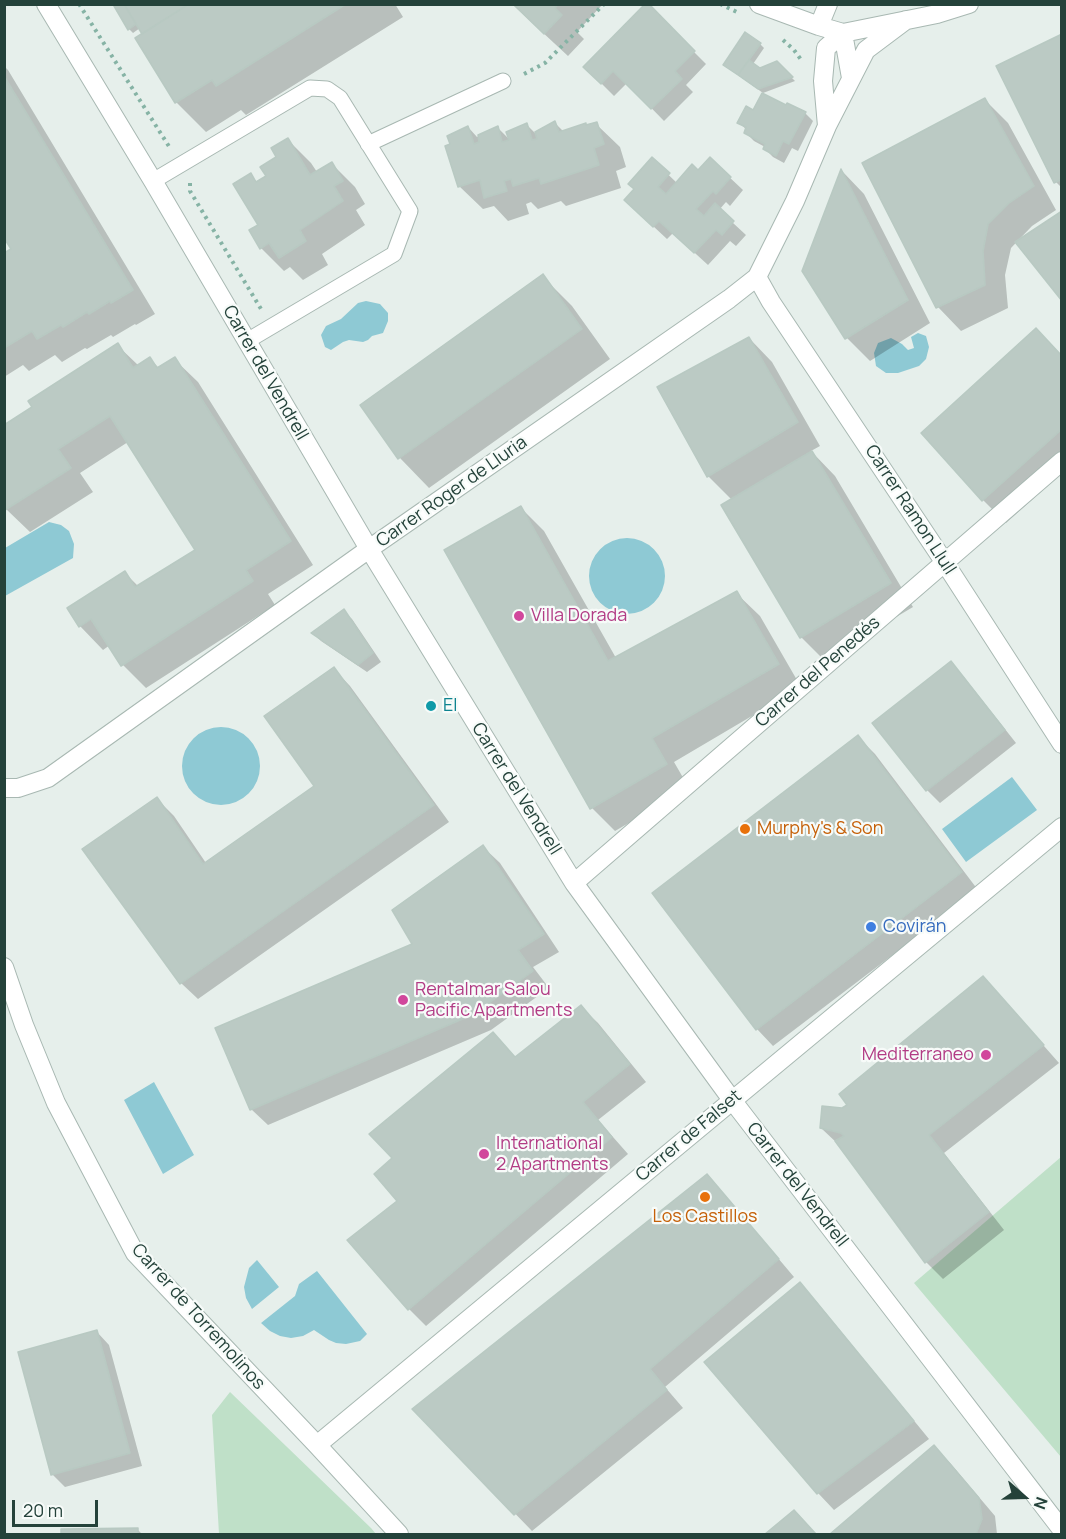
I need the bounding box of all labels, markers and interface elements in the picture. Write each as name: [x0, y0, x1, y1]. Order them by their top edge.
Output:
street label: Carrer del Vendrell: [218, 302, 312, 444]
street label: Carrer Roger de Lluria: [372, 432, 532, 552]
street label: Carrer Ramon Llull: [860, 441, 960, 579]
place label: Villa Dorada: [531, 605, 627, 627]
marker: Villa Dorada: [512, 609, 526, 623]
street label: Carrer del Penedés: [751, 612, 885, 732]
place label: El: [443, 695, 457, 717]
marker: El: [424, 699, 438, 713]
street label: Carrer del Vendrell: [467, 719, 565, 859]
place label: Murphy's & Son: [757, 818, 883, 840]
marker: Murphy's & Son: [738, 822, 752, 836]
place label: Covirán: [883, 916, 946, 938]
marker: Covirán: [864, 920, 878, 934]
place label: Rentalmar Salou Pacific Apartments: [415, 979, 572, 1022]
marker: Rentalmar Salou Pacific Apartments: [396, 993, 410, 1007]
place label: Mediterraneo: [862, 1044, 974, 1066]
marker: Mediterraneo: [979, 1048, 993, 1062]
street label: Carrer de Falset: [632, 1086, 746, 1186]
street label: Carrer del Vendrell: [742, 1119, 852, 1251]
place label: International 2 Apartments: [496, 1133, 608, 1176]
marker: International 2 Apartments: [477, 1147, 491, 1161]
marker: Los Castillos: [698, 1190, 712, 1204]
place label: Los Castillos: [653, 1206, 757, 1228]
street label: Carrer de Torremolinos: [127, 1240, 269, 1394]
north arrow: [994, 1467, 1054, 1527]
scale bar: [15, 1488, 100, 1526]
text: N: [1029, 1494, 1053, 1512]
text: 20 m: [23, 1498, 63, 1522]

